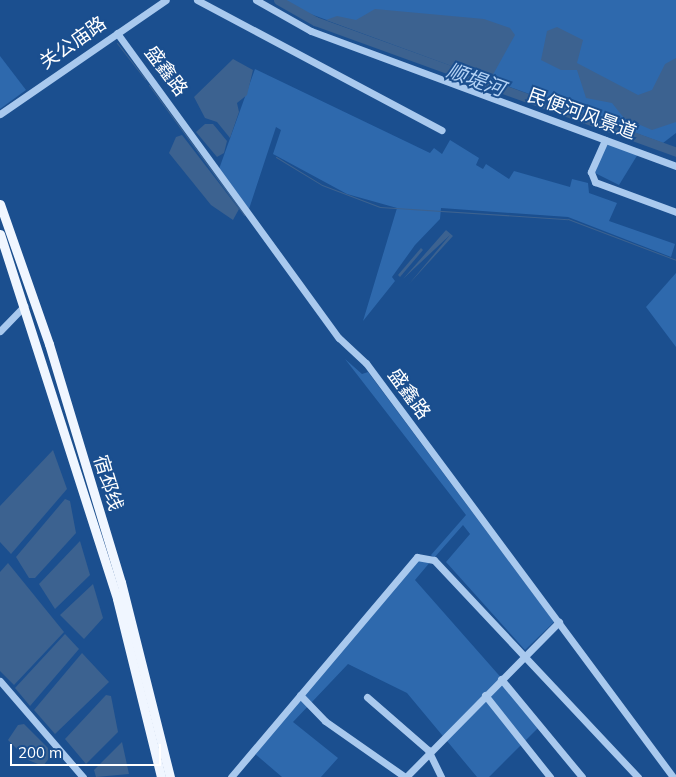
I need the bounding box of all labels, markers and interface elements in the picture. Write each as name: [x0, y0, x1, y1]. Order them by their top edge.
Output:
street label: 关公庙路: [35, 12, 111, 74]
street label: 盛鑫路: [140, 41, 192, 101]
water label: 顺堤河: [444, 57, 508, 101]
street label: 民便河风景道: [525, 84, 639, 144]
street label: 盛鑫路: [383, 364, 435, 424]
street label: 宿邳线: [89, 452, 127, 514]
scale bar: [12, 734, 164, 766]
text: 200 m: [18, 743, 62, 762]

